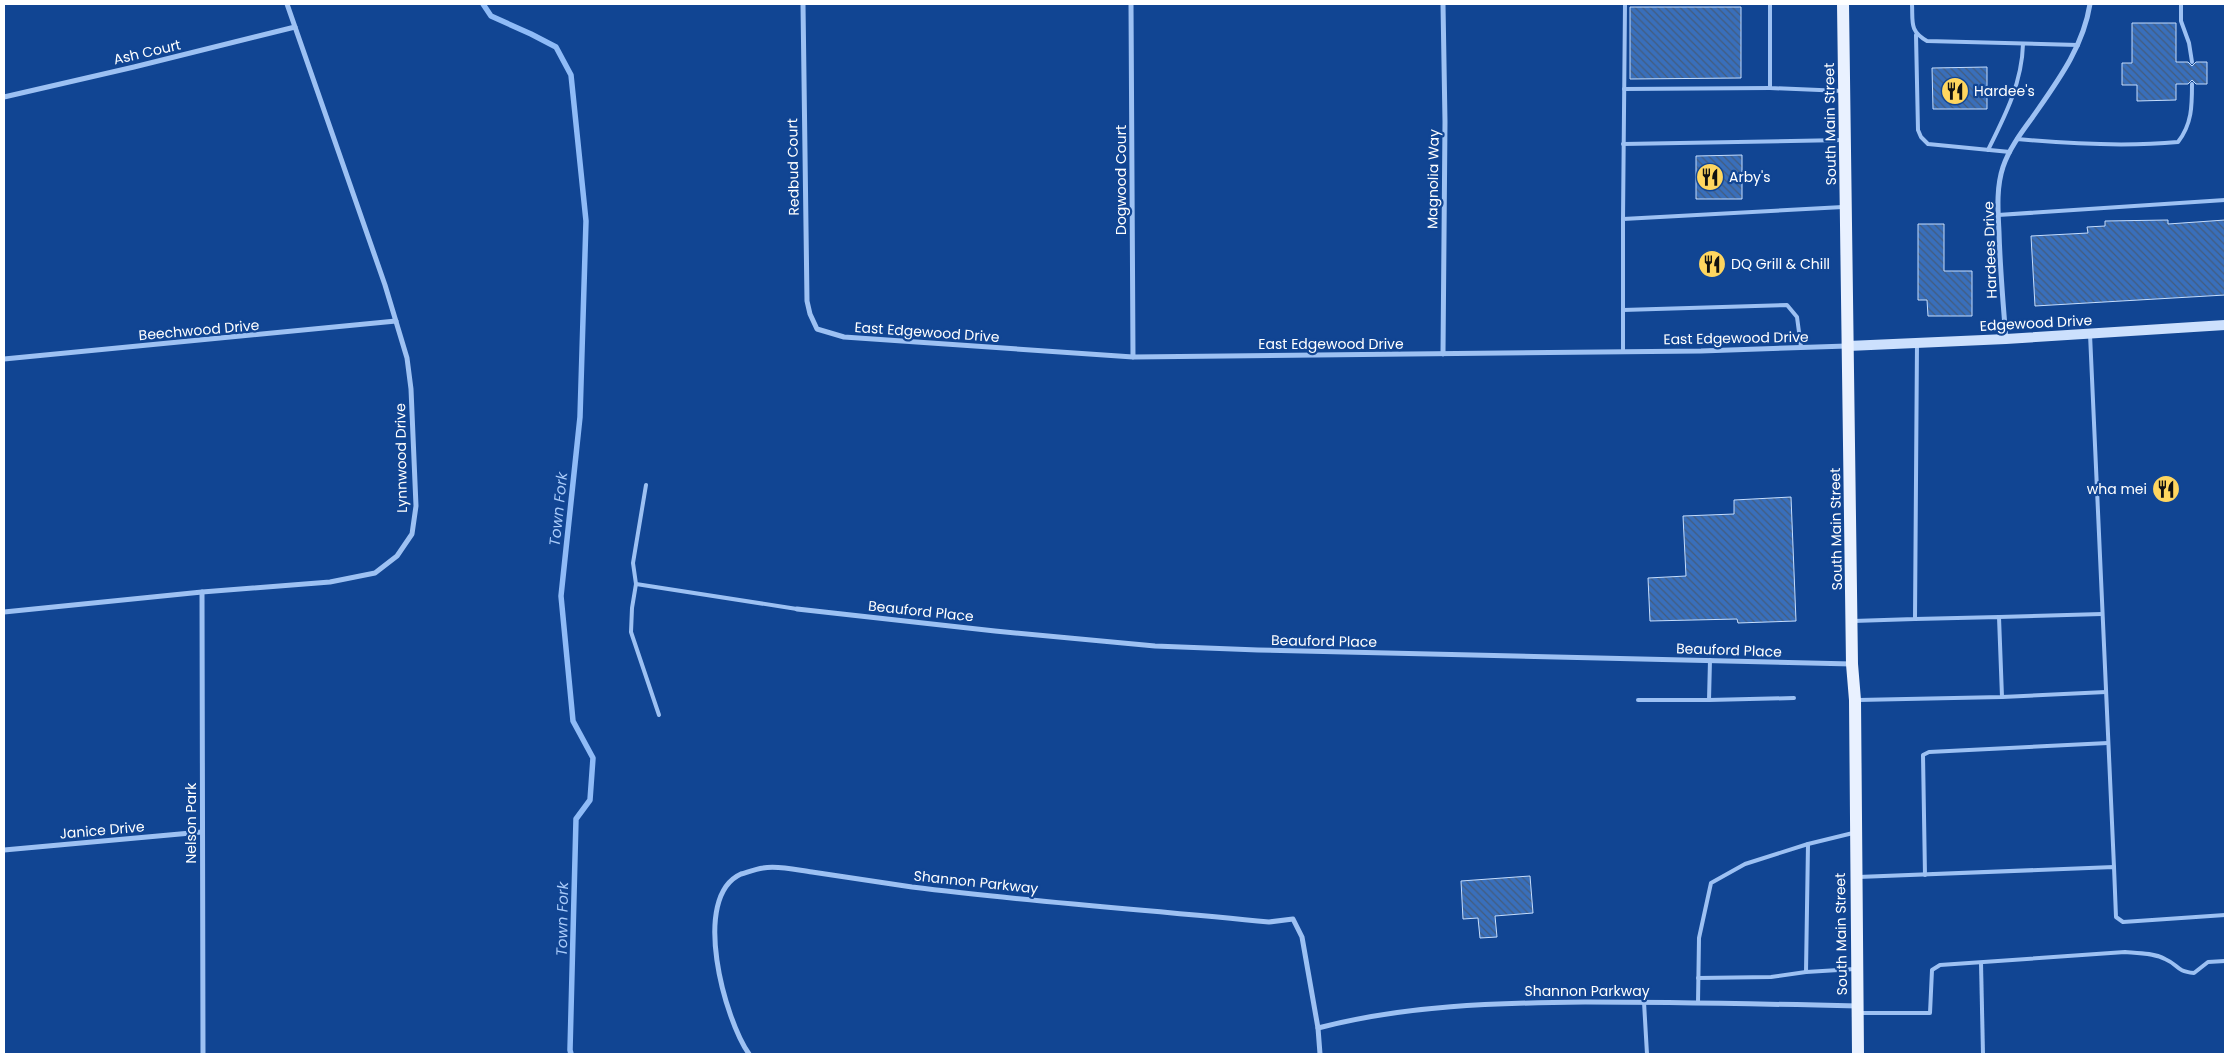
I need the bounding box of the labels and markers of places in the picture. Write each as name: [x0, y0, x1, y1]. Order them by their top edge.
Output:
restaurant icon: Hardee's: [1940, 76, 1970, 106]
place label: Hardee's: [1974, 81, 2035, 101]
restaurant icon: Arby's: [1695, 162, 1725, 192]
place label: Arby's: [1729, 167, 1771, 187]
restaurant icon: DQ Grill & Chill: [1697, 249, 1727, 279]
place label: DQ Grill & Chill: [1731, 254, 1830, 274]
restaurant icon: wha mei: [2151, 474, 2181, 504]
place label: wha mei: [2087, 479, 2147, 499]

